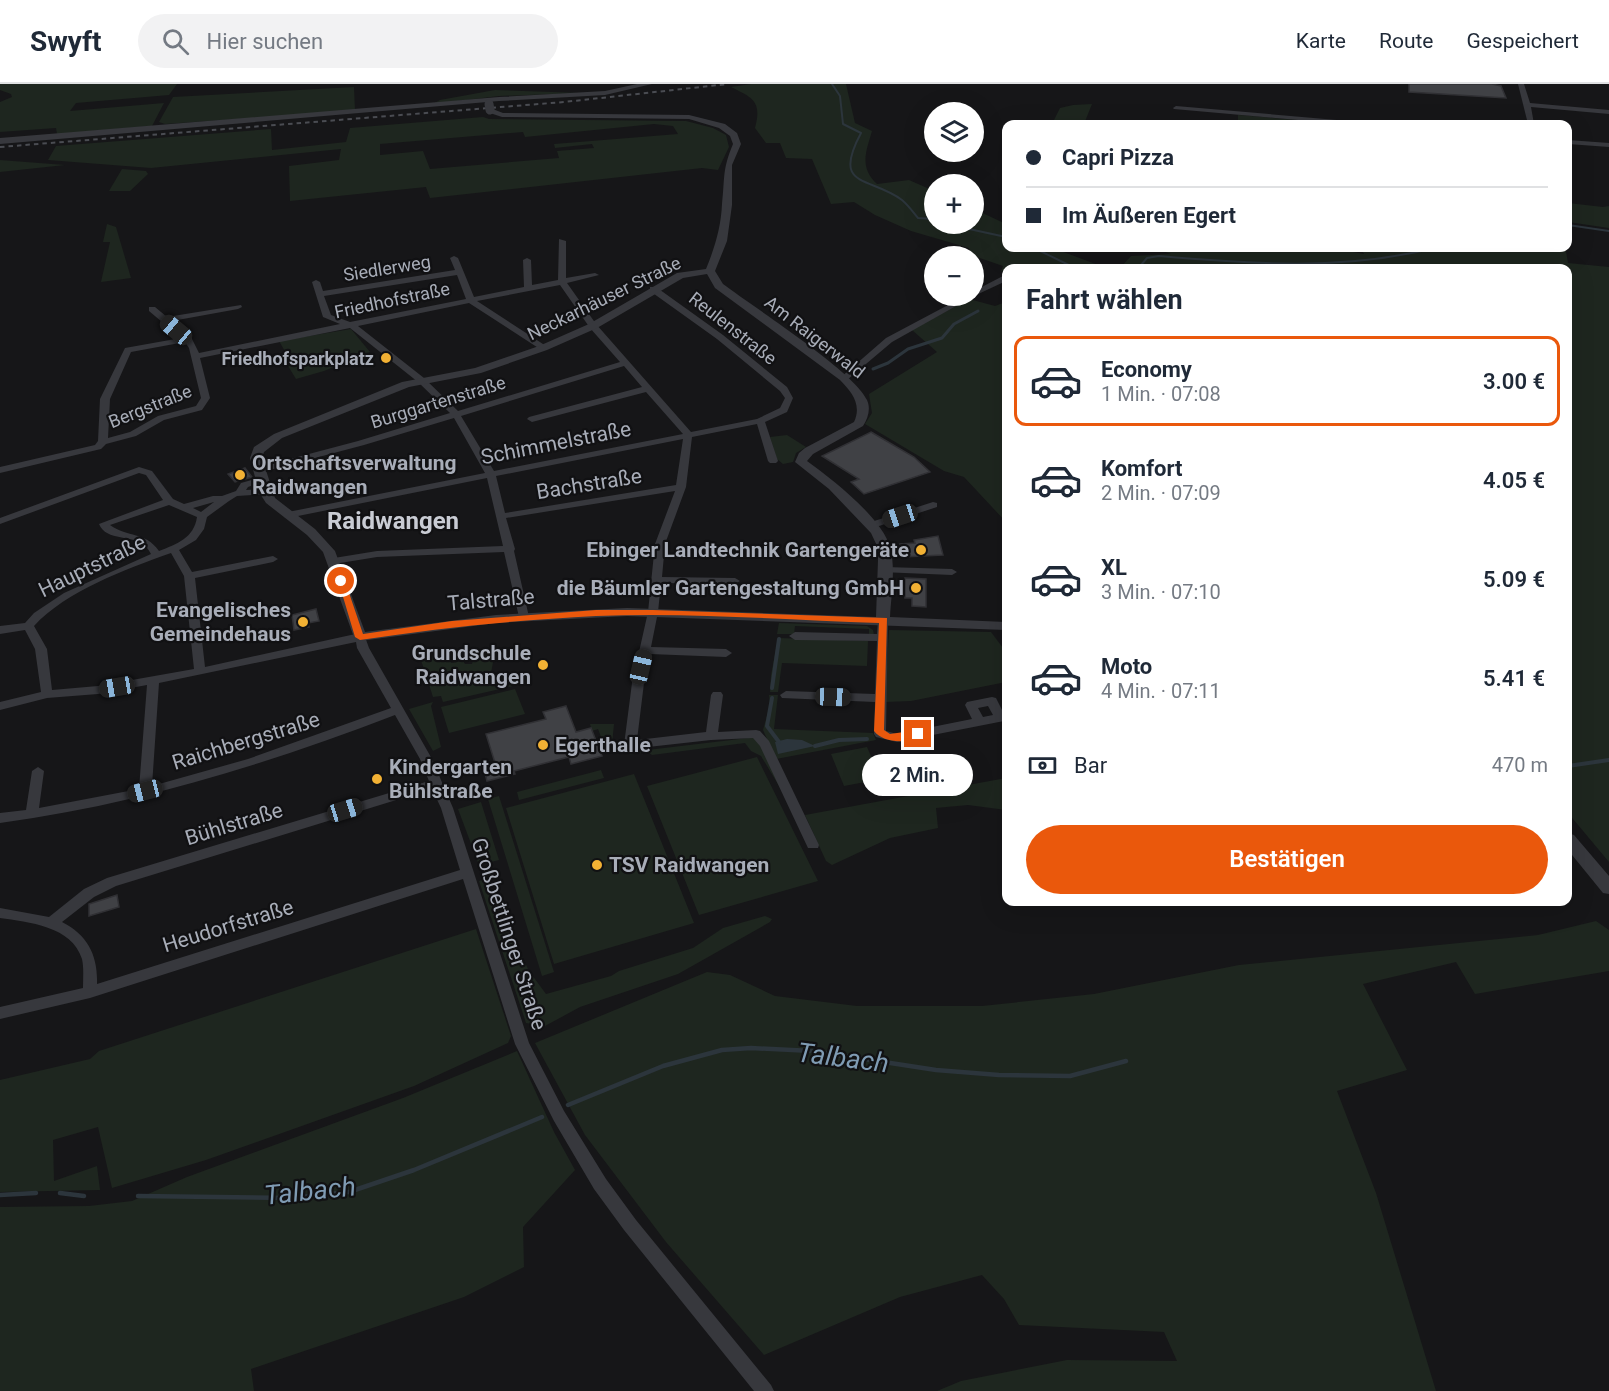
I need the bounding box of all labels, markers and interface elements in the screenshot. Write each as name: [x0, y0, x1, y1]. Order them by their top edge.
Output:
search box: [138, 14, 558, 68]
text: Swyft: [30, 25, 102, 58]
icon: search: [159, 25, 192, 58]
text: Hier suchen: [207, 29, 323, 54]
text: Karte: [1296, 29, 1346, 53]
text: Route: [1379, 29, 1433, 53]
text: Gespeichert: [1466, 29, 1579, 53]
map controls: [924, 102, 984, 306]
button: layers: [924, 102, 984, 162]
text: Capri Pizza: [1062, 145, 1174, 170]
button: +: [924, 174, 984, 234]
text: Im Äußeren Egert: [1062, 203, 1236, 228]
button: −: [924, 246, 984, 306]
street label: Siedlerweg: [342, 251, 432, 285]
street label: Neckarhäuser Straße: [524, 252, 684, 344]
street label: Friedhofstraße: [332, 278, 452, 322]
text: Fahrt wählen: [1026, 284, 1183, 316]
street label: Reulenstraße: [685, 287, 781, 369]
street label: Am Raigerwald: [761, 291, 869, 383]
car: [156, 312, 196, 348]
place label: Friedhofsparkplatz: [221, 348, 374, 369]
marker: Friedhofsparkplatz: [379, 351, 393, 365]
icon: car: [1029, 354, 1083, 408]
text: Economy: [1101, 357, 1192, 382]
text: 3.00 €: [1483, 369, 1545, 394]
street label: Burggartenstraße: [368, 371, 508, 433]
street label: Bergstraße: [105, 380, 195, 432]
text: 1 Min. · 07:08: [1101, 382, 1221, 406]
street label: Schimmelstraße: [479, 417, 633, 469]
place label: Ortschaftsverwaltung Raidwangen: [252, 451, 456, 499]
icon: car: [1029, 453, 1083, 507]
text: Komfort: [1101, 456, 1183, 481]
street label: Bachstraße: [535, 464, 643, 504]
marker: Ortschaftsverwaltung Raidwangen: [233, 468, 247, 482]
text: 4.05 €: [1483, 468, 1545, 493]
text: 2 Min. · 07:09: [1101, 481, 1221, 505]
car: [880, 502, 920, 530]
district label: Raidwangen: [327, 507, 459, 535]
street label: Hauptstraße: [35, 530, 149, 602]
place label: Ebinger Landtechnik Gartengeräte: [586, 538, 909, 562]
marker: Ebinger Landtechnik Gartengeräte: [914, 543, 928, 557]
icon: car: [1029, 552, 1083, 606]
text: XL: [1101, 555, 1127, 580]
route start: [327, 567, 354, 594]
text: 5.09 €: [1483, 567, 1545, 592]
place label: die Bäumler Gartengestaltung GmbH: [557, 576, 904, 600]
text: 3 Min. · 07:10: [1101, 580, 1221, 604]
marker: die Bäumler Gartengestaltung GmbH: [909, 581, 923, 595]
street label: Talstraße: [446, 584, 536, 616]
place label: Evangelisches Gemeindehaus: [150, 598, 291, 646]
marker: Evangelisches Gemeindehaus: [296, 615, 310, 629]
place label: Grundschule Raidwangen: [411, 641, 531, 689]
car: [628, 647, 654, 687]
icon: car: [1029, 651, 1083, 705]
text: Moto: [1101, 654, 1152, 679]
marker: Grundschule Raidwangen: [536, 658, 550, 672]
text: 5.41 €: [1483, 666, 1545, 691]
car: [98, 675, 136, 699]
text: 4 Min. · 07:11: [1101, 679, 1221, 703]
car: [815, 687, 851, 707]
street label: Raichbergstraße: [169, 707, 323, 775]
route end: [904, 720, 931, 747]
place label: Egerthalle: [555, 733, 651, 757]
marker: Egerthalle: [536, 738, 550, 752]
icon: cash: [1026, 749, 1059, 782]
text: Bar: [1074, 753, 1107, 778]
text: 470 m: [1492, 753, 1548, 777]
place label: Kindergarten Bühlstraße: [389, 755, 512, 803]
callout: 2 Min.: [862, 755, 974, 797]
text: 2 Min.: [890, 763, 945, 787]
marker: Kindergarten Bühlstraße: [370, 772, 384, 786]
car: [125, 778, 165, 804]
car: [325, 796, 365, 824]
street label: Bühlstraße: [182, 798, 286, 850]
button: Bestätigen: [1026, 825, 1548, 894]
street label: Großbettlinger Straße: [467, 835, 551, 1033]
place label: TSV Raidwangen: [609, 853, 769, 877]
marker: TSV Raidwangen: [590, 858, 604, 872]
street label: Heudorfstraße: [160, 895, 296, 957]
water label: Talbach: [795, 1037, 891, 1079]
water label: Talbach: [263, 1170, 357, 1212]

